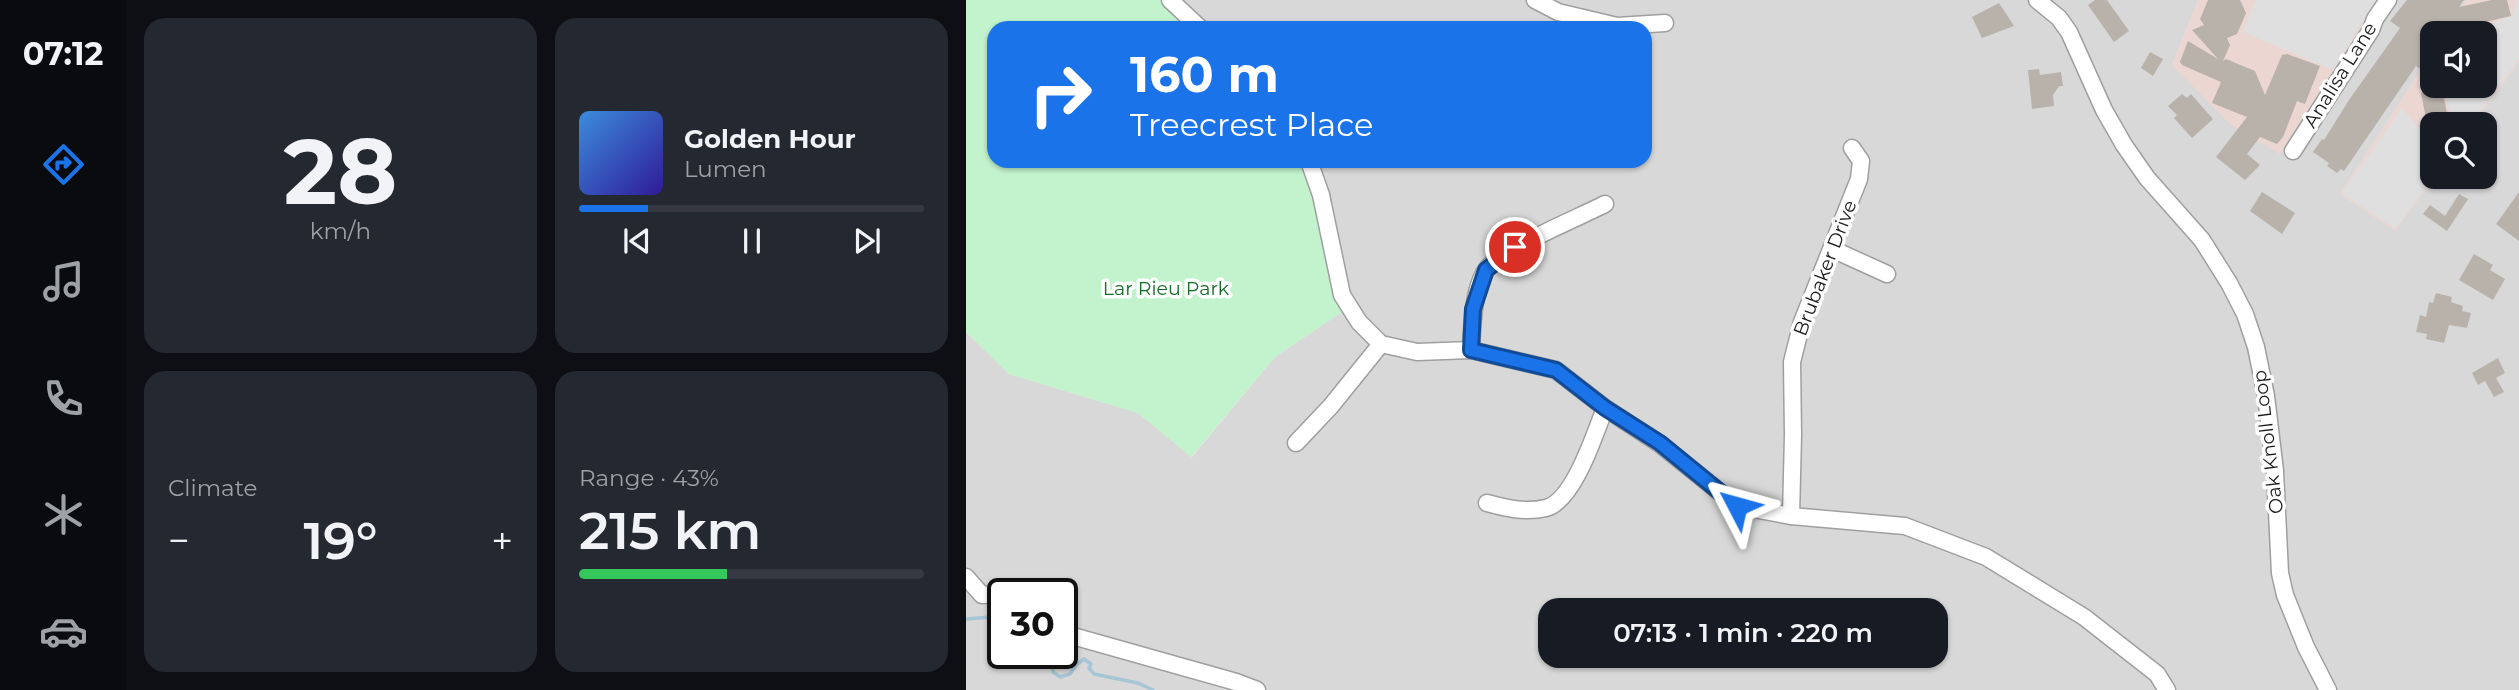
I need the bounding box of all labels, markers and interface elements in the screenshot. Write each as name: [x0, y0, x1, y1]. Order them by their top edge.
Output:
street label: Analisa Lane: [2298, 18, 2382, 132]
map controls: [2420, 21, 2497, 189]
button: sound: [2420, 21, 2497, 98]
text: 07:12: [23, 34, 103, 73]
text: 160 m: [1130, 45, 1279, 104]
icon: right: [1015, 49, 1106, 140]
text: Treecrest Place: [1130, 105, 1373, 144]
button: search: [2420, 112, 2497, 189]
text: 28: [284, 116, 397, 227]
text: Golden Hour: [684, 123, 856, 155]
icon: directions: [39, 140, 88, 189]
text: Lumen: [684, 155, 767, 183]
street label: Brubaker Drive: [1789, 197, 1861, 339]
text: km/h: [310, 217, 371, 245]
pin: [1485, 217, 1545, 277]
icon: previous: [618, 222, 656, 260]
icon: pause: [733, 222, 771, 260]
icon: next: [848, 222, 886, 260]
icon: arrive: [1496, 228, 1534, 266]
icon: music: [39, 257, 88, 306]
park label: Lar Rieu Park: [1103, 277, 1230, 300]
street label: Oak Knoll Loop: [2248, 369, 2288, 515]
icon: phone: [39, 374, 88, 423]
text: Range · 43%: [579, 464, 719, 492]
position arrow: [1700, 469, 1774, 543]
text: Climate: [168, 474, 257, 502]
icon: climate: [39, 490, 88, 539]
text: 215 km: [579, 499, 761, 562]
text: 19°: [303, 509, 378, 572]
text: −: [168, 517, 190, 564]
text: +: [491, 517, 513, 564]
speed limit sign: 30: [987, 578, 1078, 669]
icon: car: [39, 607, 88, 656]
text: 07:13 · 1 min · 220 m: [1613, 617, 1873, 649]

